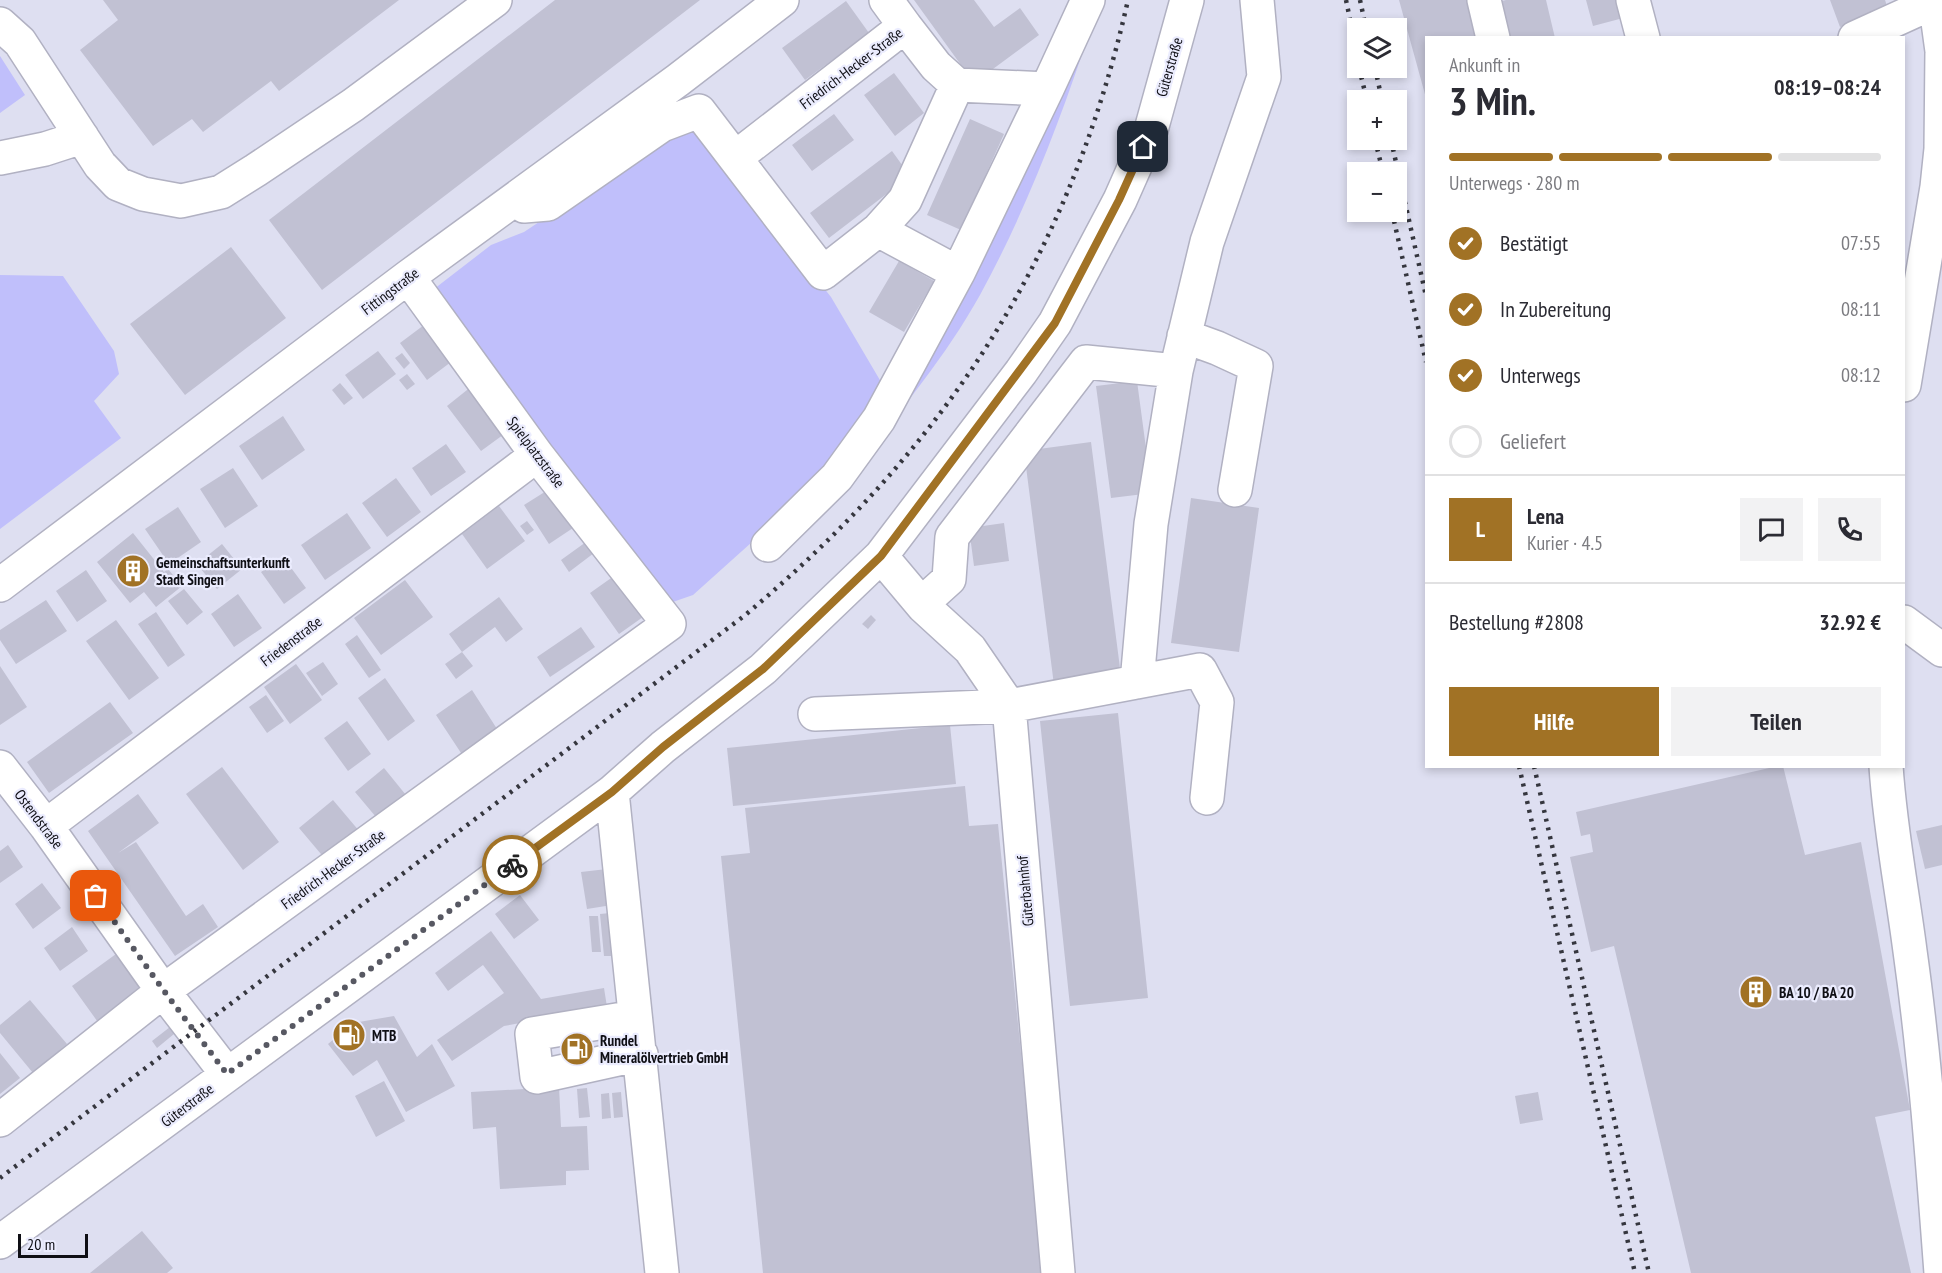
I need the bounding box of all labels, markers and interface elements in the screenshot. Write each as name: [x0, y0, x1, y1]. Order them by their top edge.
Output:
map controls: [1347, 18, 1407, 222]
button: layers: [1347, 18, 1407, 78]
street label: Friedrich-Hecker-Straße: [796, 23, 906, 113]
street label: Güterstraße: [1151, 35, 1187, 99]
text: Ankunft in: [1449, 52, 1520, 78]
text: 08:19–08:24: [1774, 73, 1881, 101]
text: 3 Min.: [1449, 75, 1536, 126]
button: +: [1347, 90, 1407, 150]
pin: [1117, 121, 1168, 172]
icon: home: [1126, 130, 1159, 163]
button: −: [1347, 162, 1407, 222]
text: Unterwegs · 280 m: [1449, 170, 1579, 196]
icon: check: [1449, 227, 1482, 260]
text: Bestätigt: [1500, 229, 1568, 257]
text: 07:55: [1841, 230, 1881, 256]
street label: Fittingstraße: [358, 263, 422, 319]
icon: check: [1449, 293, 1482, 326]
text: In Zubereitung: [1500, 295, 1611, 323]
text: 08:11: [1841, 296, 1881, 322]
icon: check: [1449, 359, 1482, 392]
text: Unterwegs: [1500, 361, 1581, 389]
text: 08:12: [1841, 362, 1881, 388]
street label: Spielplatzstraße: [503, 413, 569, 491]
text: Geliefert: [1500, 427, 1566, 455]
button: chat: [1740, 498, 1803, 561]
button: phone: [1818, 498, 1881, 561]
text: Lena: [1527, 502, 1564, 530]
text: L: [1476, 515, 1485, 543]
text: Kurier · 4.5: [1527, 530, 1603, 556]
building icon: Gemeinschaftsunterkunft Stadt Singen: [115, 553, 151, 589]
place label: Gemeinschaftsunterkunft Stadt Singen: [156, 553, 291, 589]
text: Bestellung #2808: [1449, 608, 1584, 636]
text: 32.92 €: [1819, 608, 1881, 636]
street label: Friedenstraße: [257, 612, 325, 670]
button: Hilfe: [1449, 687, 1659, 756]
button: Teilen: [1671, 687, 1881, 756]
street label: Ostendstraße: [11, 786, 67, 852]
street label: Friedrich-Hecker-Straße: [277, 825, 389, 913]
courier: [482, 835, 542, 895]
icon: bike: [496, 849, 529, 882]
street label: Güterbahnhof: [1012, 854, 1038, 927]
pin: [70, 870, 121, 921]
icon: bag: [79, 879, 112, 912]
building icon: BA 10 / BA 20: [1738, 974, 1774, 1010]
place label: BA 10 / BA 20: [1779, 983, 1854, 1002]
fuel station icon: MTB: [331, 1017, 367, 1053]
place label: MTB: [372, 1026, 396, 1045]
fuel station icon: Rundel Mineralölvertrieb GmbH: [559, 1031, 595, 1067]
place label: Rundel Mineralölvertrieb GmbH: [600, 1031, 728, 1067]
street label: Güterstraße: [157, 1079, 217, 1131]
scale bar: [18, 1231, 88, 1258]
text: 20 m: [27, 1234, 55, 1254]

